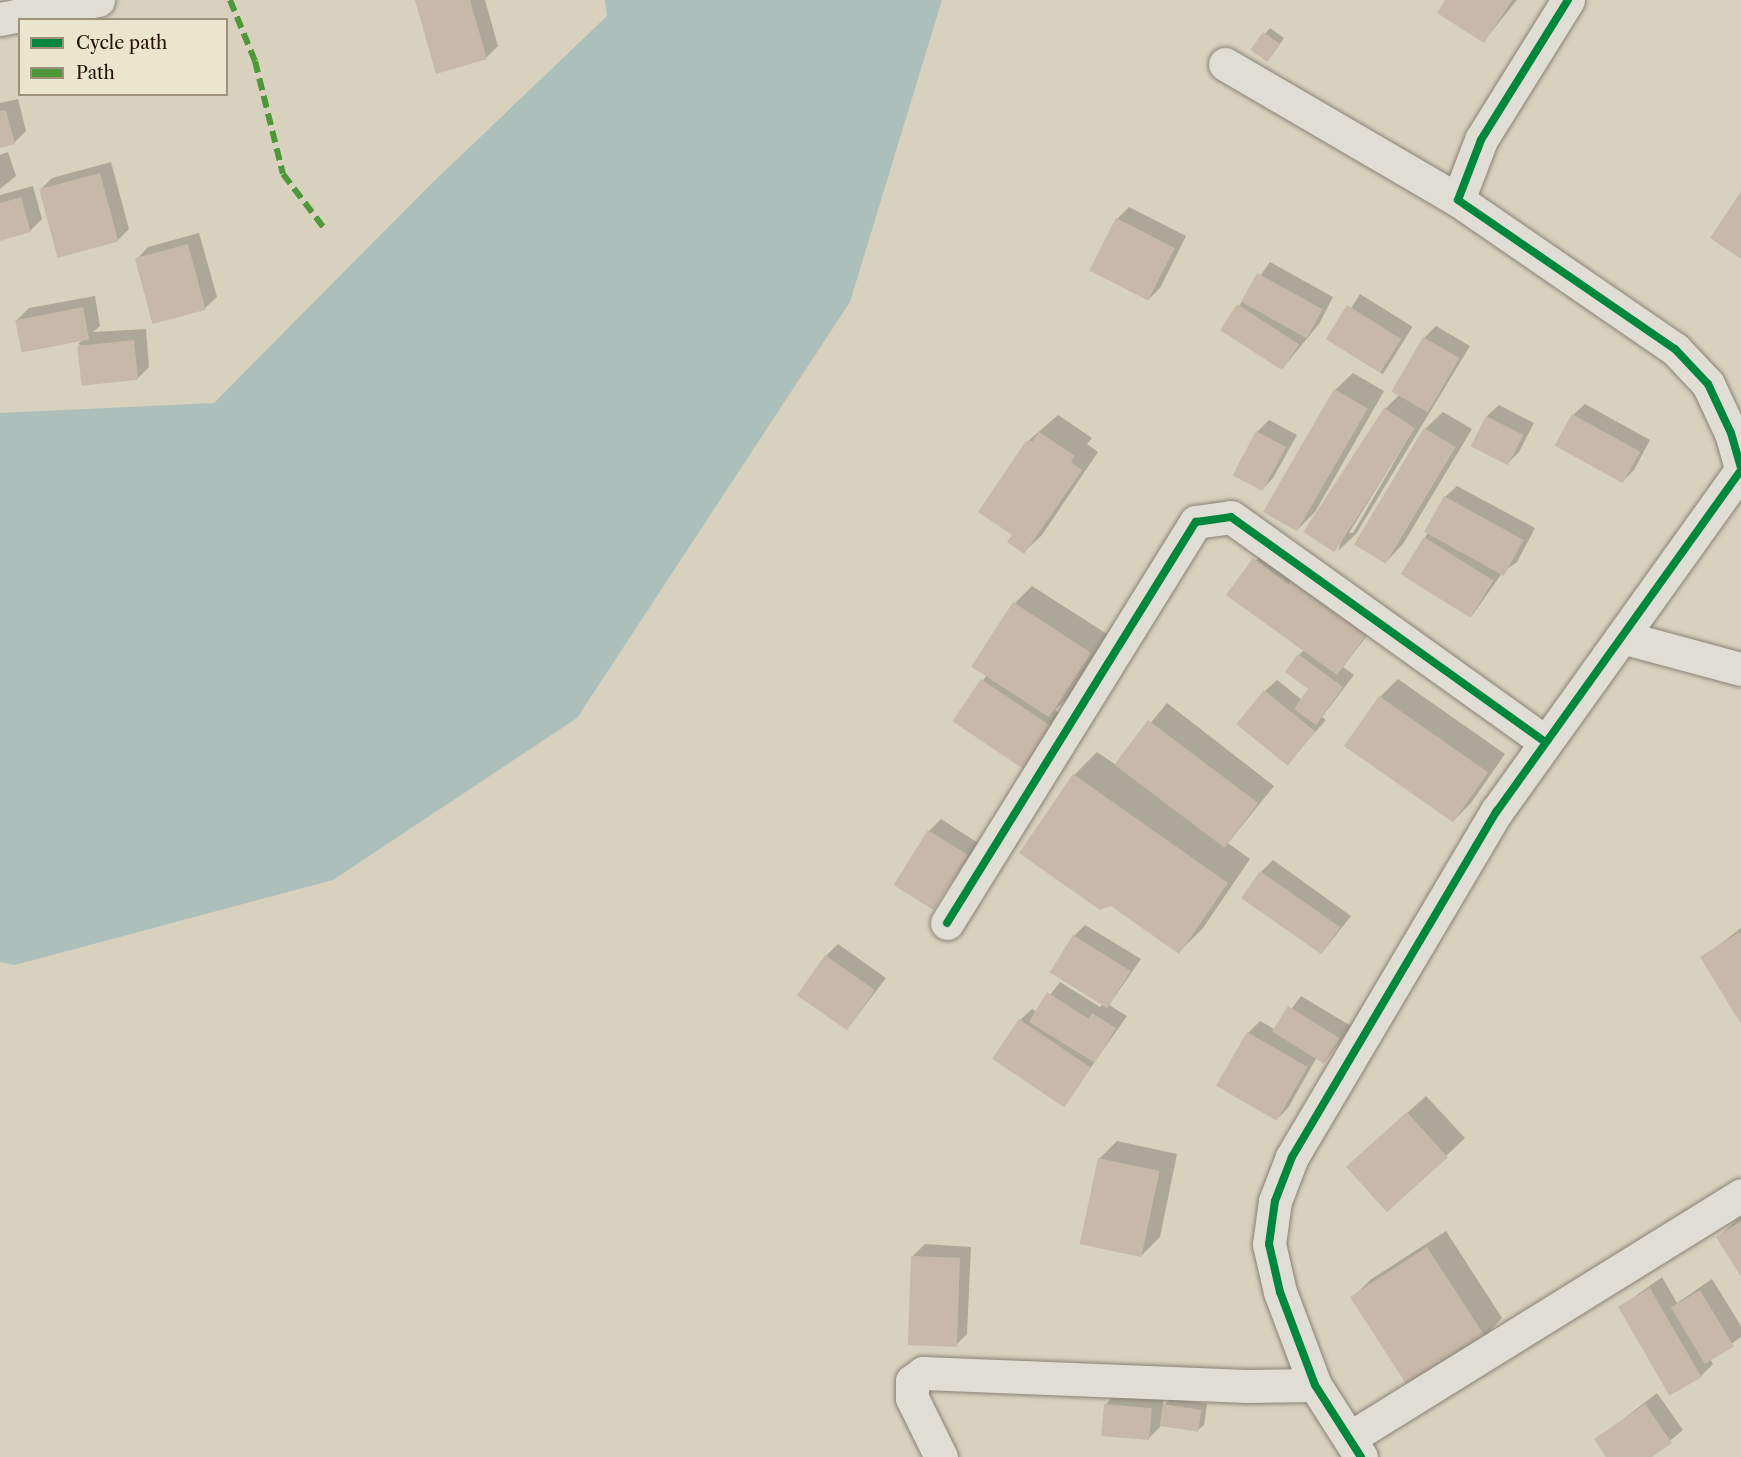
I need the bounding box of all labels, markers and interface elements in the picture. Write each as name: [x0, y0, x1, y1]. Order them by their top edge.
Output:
legend: [18, 18, 228, 96]
text: Cycle path: [76, 32, 167, 54]
text: Path: [76, 62, 115, 84]

